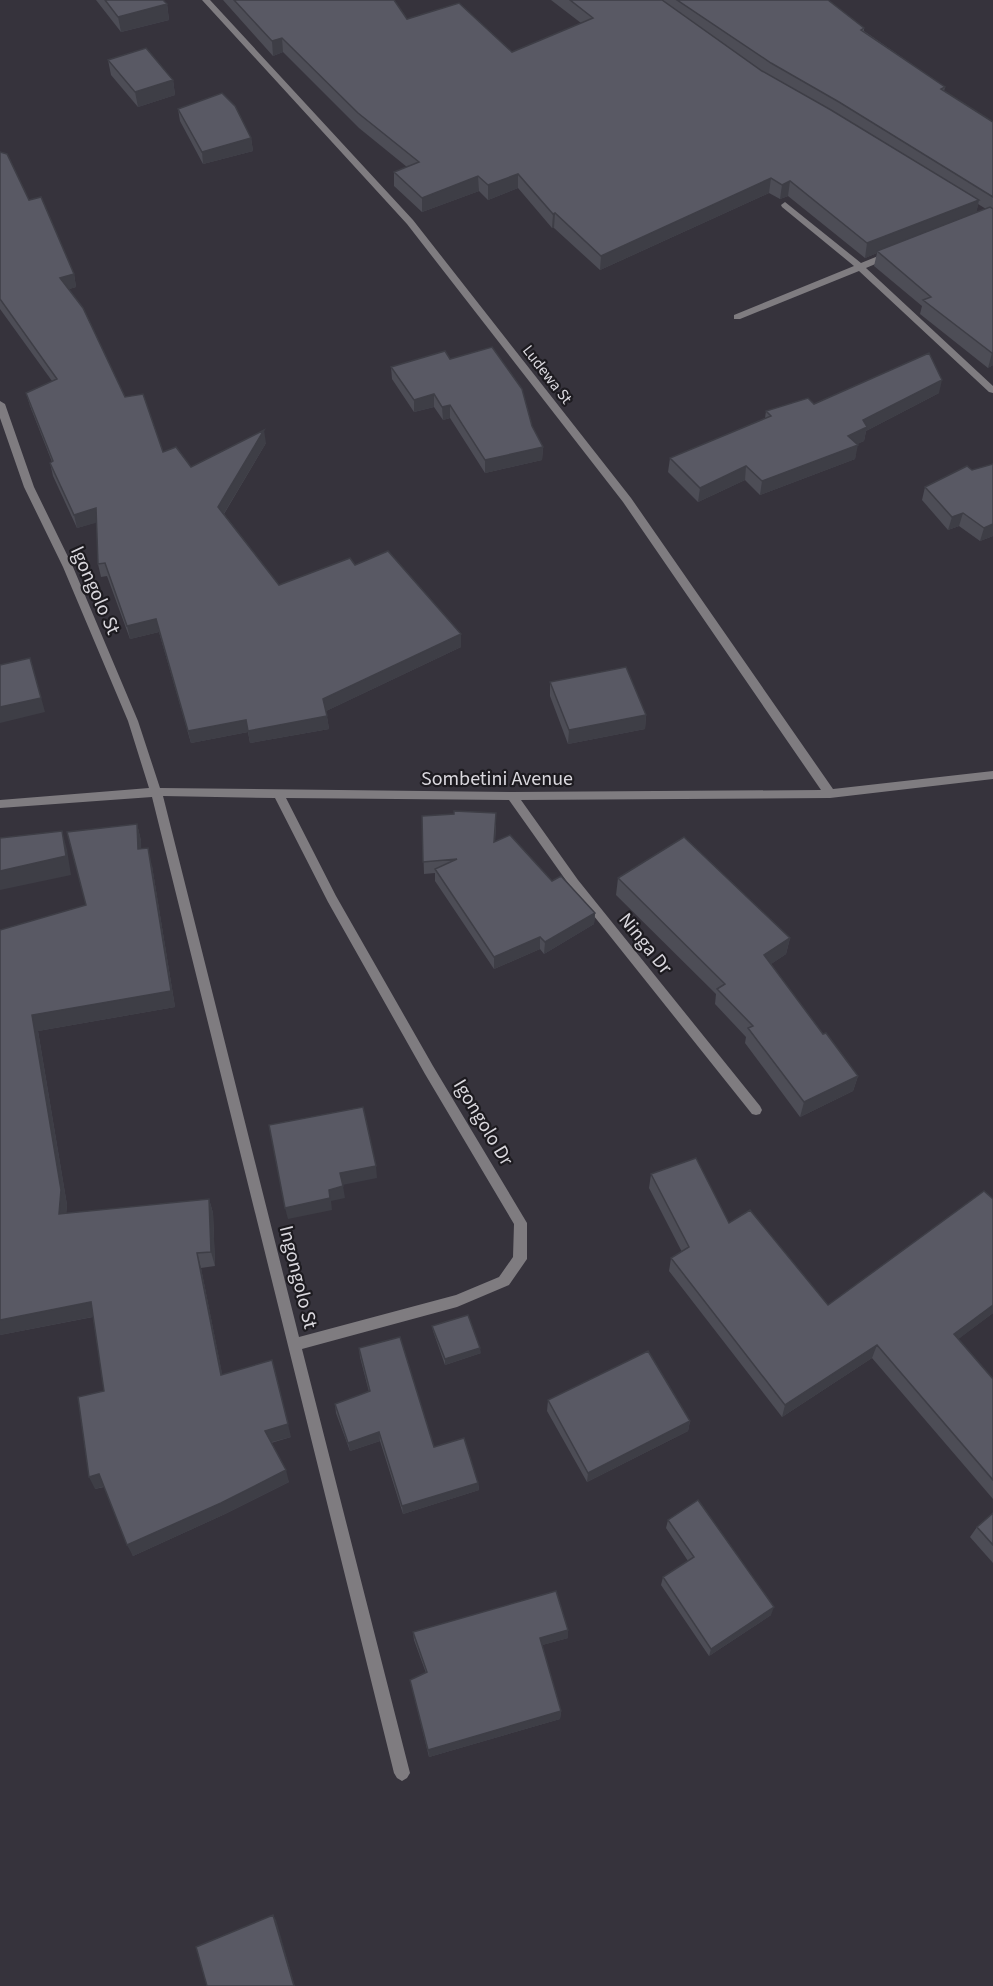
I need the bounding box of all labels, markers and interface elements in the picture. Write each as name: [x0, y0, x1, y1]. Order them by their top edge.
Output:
street label: Ludewa St: [517, 340, 578, 409]
street label: Igongolo St: [63, 542, 127, 639]
street label: Sombetini Avenue: [421, 765, 573, 793]
street label: Ninga Dr: [612, 907, 679, 980]
street label: Igongolo Dr: [446, 1074, 520, 1171]
street label: Ingongolo St: [272, 1223, 324, 1332]

